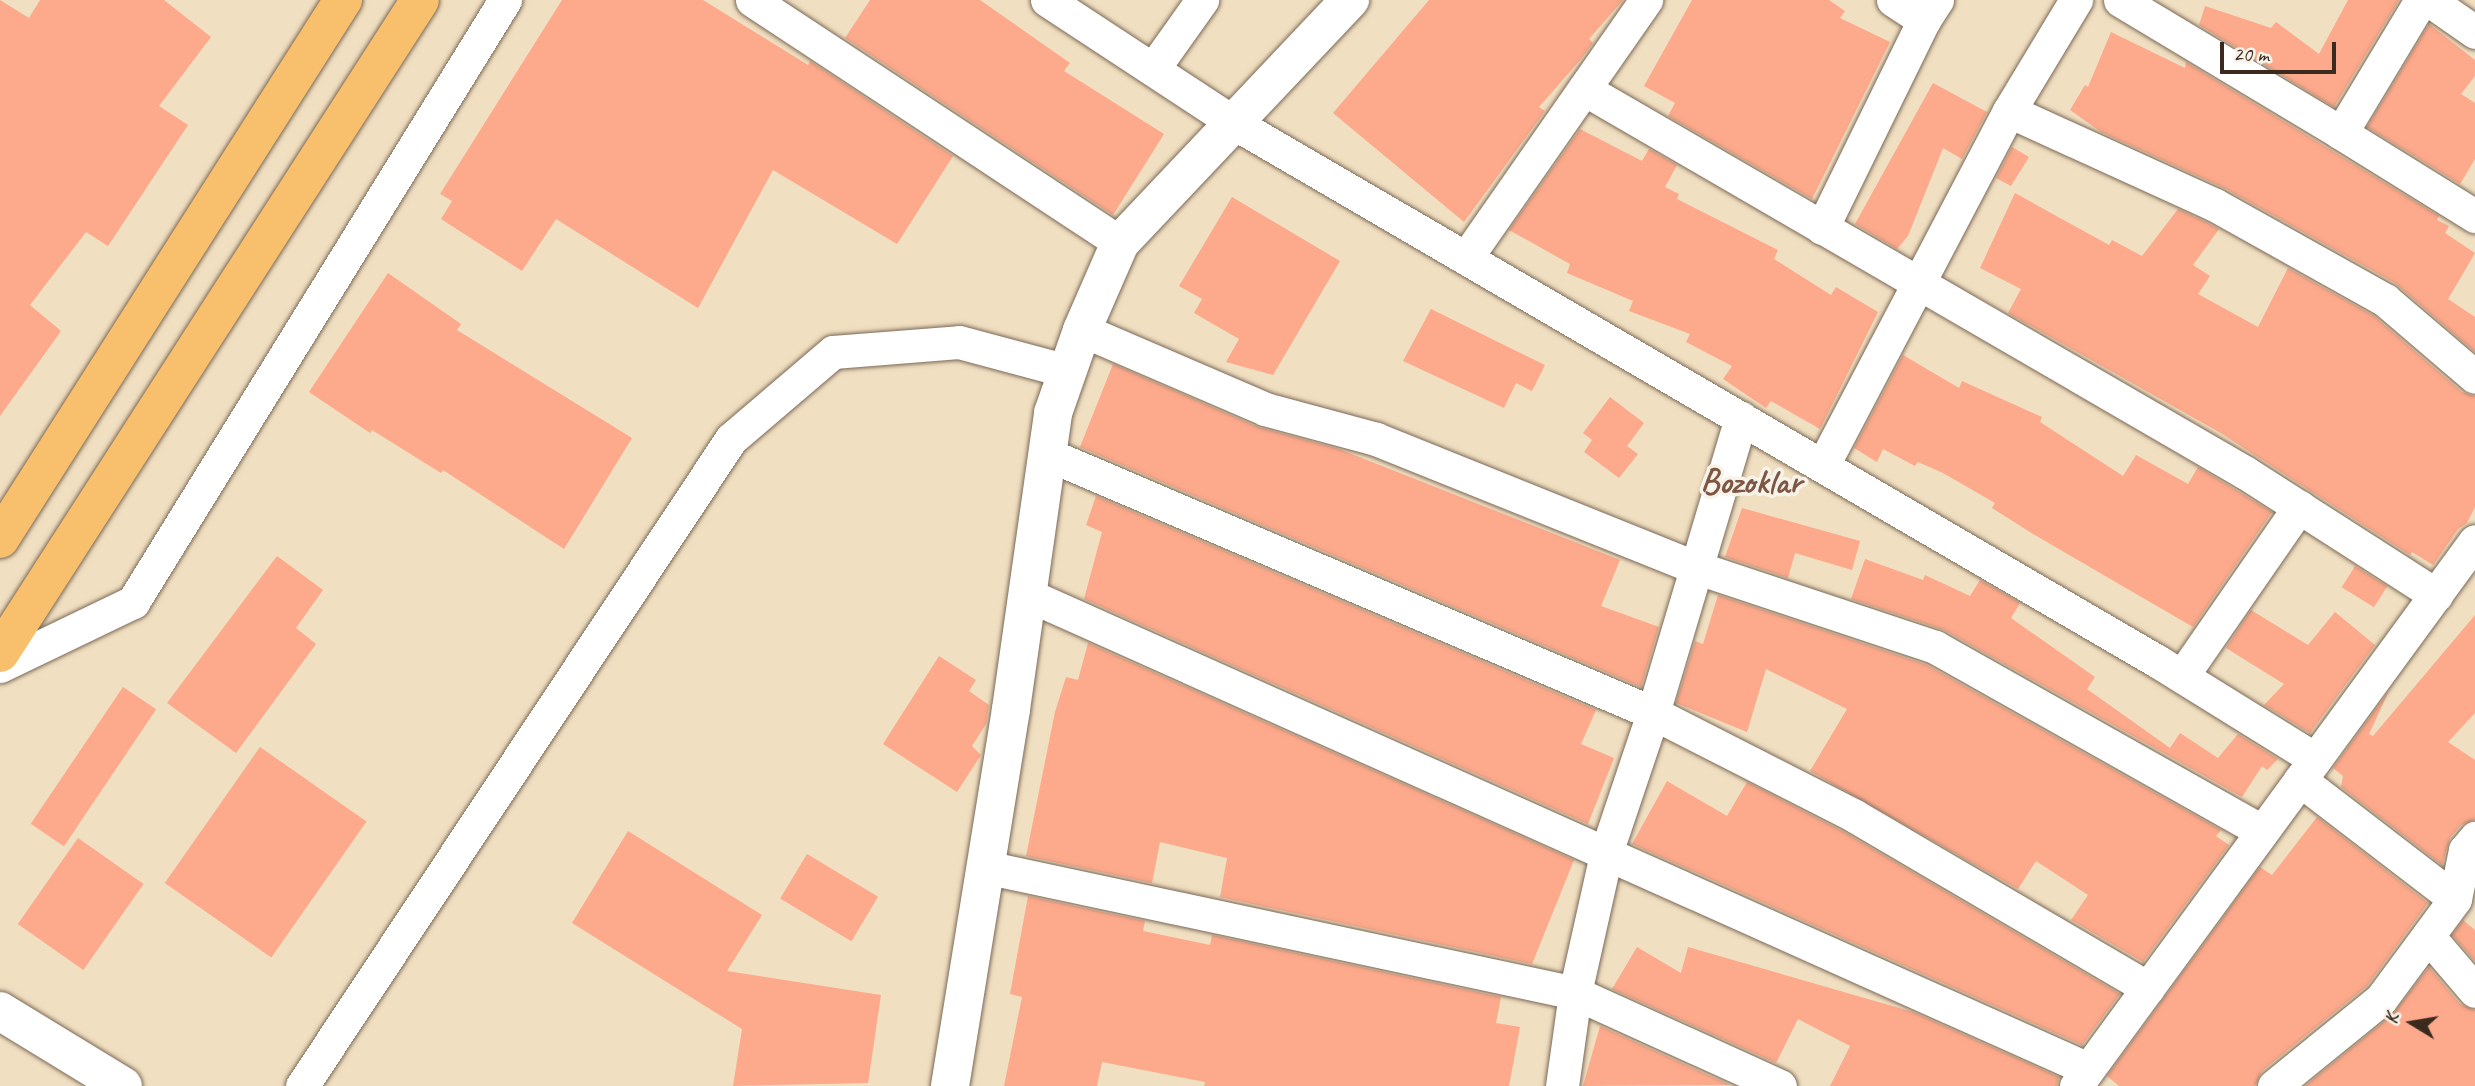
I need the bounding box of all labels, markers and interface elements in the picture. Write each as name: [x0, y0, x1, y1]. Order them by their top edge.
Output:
scale bar: [2223, 28, 2338, 72]
text: 20 m: [2233, 41, 2269, 67]
district label: Bozoklar: [1700, 461, 1802, 503]
north arrow: [2377, 988, 2447, 1058]
text: K: [2379, 1012, 2404, 1026]

